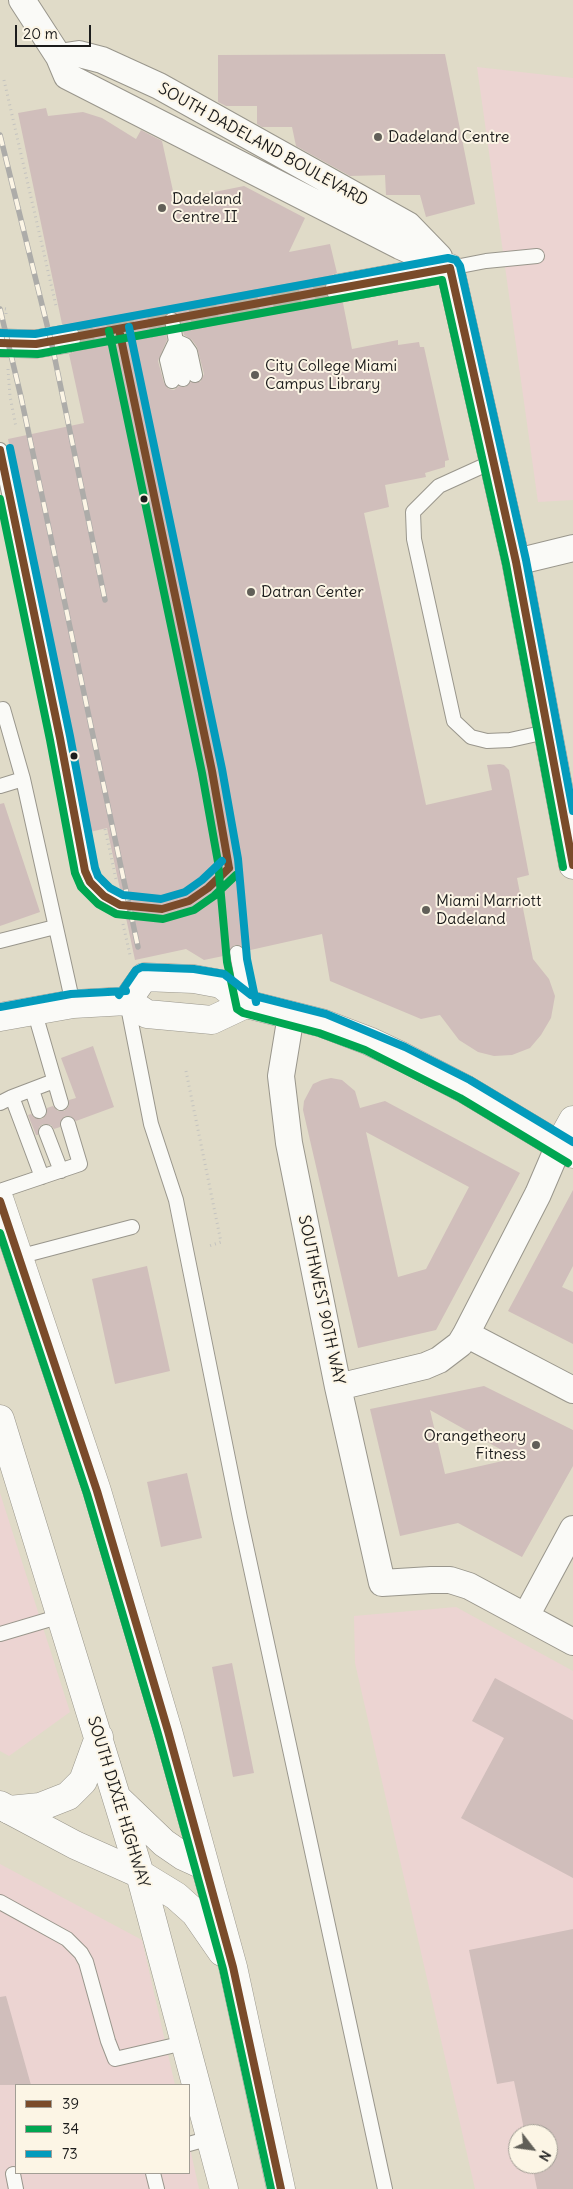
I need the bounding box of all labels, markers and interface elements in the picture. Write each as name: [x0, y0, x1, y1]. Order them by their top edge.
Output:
scale bar: [18, 15, 94, 47]
text: 20 m: [23, 24, 58, 43]
street label: SOUTH DADELAND BOULEVARD: [155, 79, 371, 211]
place label: Dadeland Centre: [388, 127, 509, 147]
marker: Dadeland Centre: [372, 131, 384, 143]
place label: Dadeland Centre II: [172, 189, 242, 227]
marker: Dadeland Centre II: [156, 202, 168, 214]
place label: City College Miami Campus Library: [265, 356, 397, 394]
marker: City College Miami Campus Library: [249, 369, 261, 381]
unlabelled marker: [139, 494, 149, 504]
place label: Datran Center: [261, 582, 364, 602]
marker: Datran Center: [245, 586, 257, 598]
unlabelled marker: [69, 751, 79, 761]
place label: Miami Marriott Dadeland: [436, 891, 541, 929]
marker: Miami Marriott Dadeland: [420, 904, 432, 916]
street label: SOUTHWEST 90TH WAY: [294, 1214, 348, 1386]
place label: Orangetheory Fitness: [423, 1426, 526, 1464]
marker: Orangetheory Fitness: [530, 1439, 542, 1451]
street label: SOUTH DIXIE HIGHWAY: [83, 1714, 153, 1890]
legend: [15, 2084, 190, 2174]
text: 39: [62, 2094, 79, 2113]
text: 34: [62, 2119, 79, 2138]
north arrow: [508, 2124, 558, 2174]
text: 73: [62, 2144, 78, 2163]
text: N: [535, 2147, 555, 2165]

